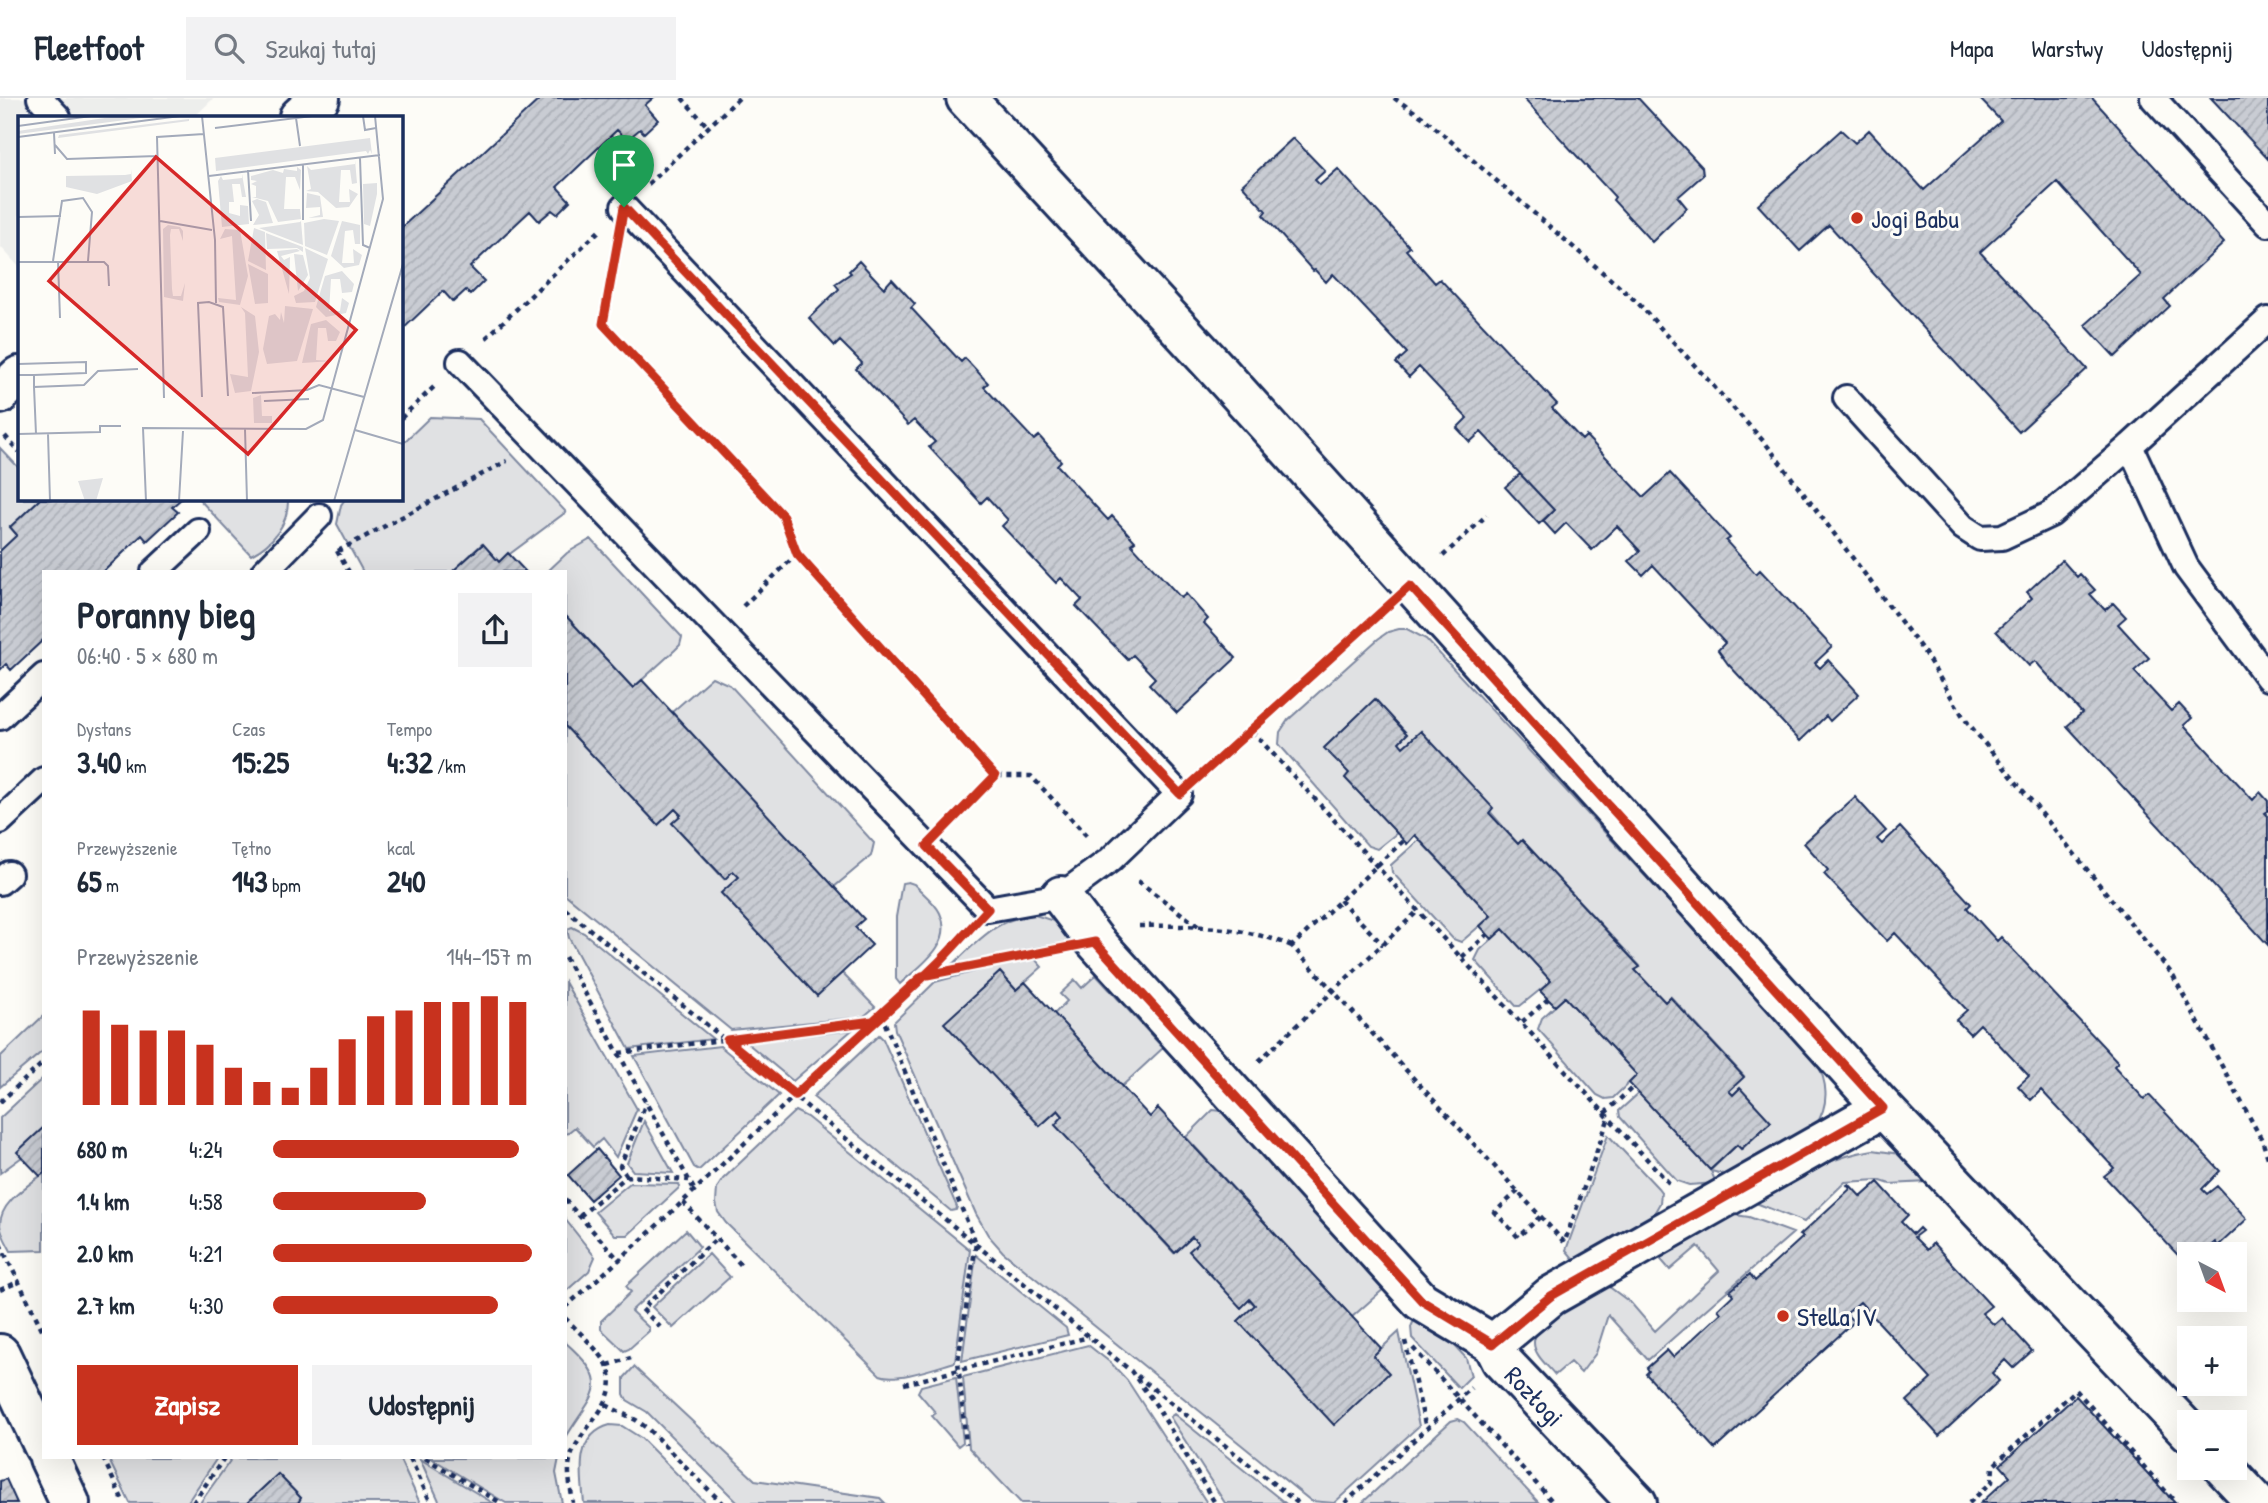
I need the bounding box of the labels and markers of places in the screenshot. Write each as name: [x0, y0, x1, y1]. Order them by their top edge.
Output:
pin: [594, 135, 654, 207]
place label: Jogi Babu: [1871, 201, 1959, 236]
marker: Jogi Babu: [1849, 210, 1865, 226]
place label: Stella IV: [1797, 1299, 1877, 1334]
marker: Stella IV: [1775, 1308, 1791, 1324]

